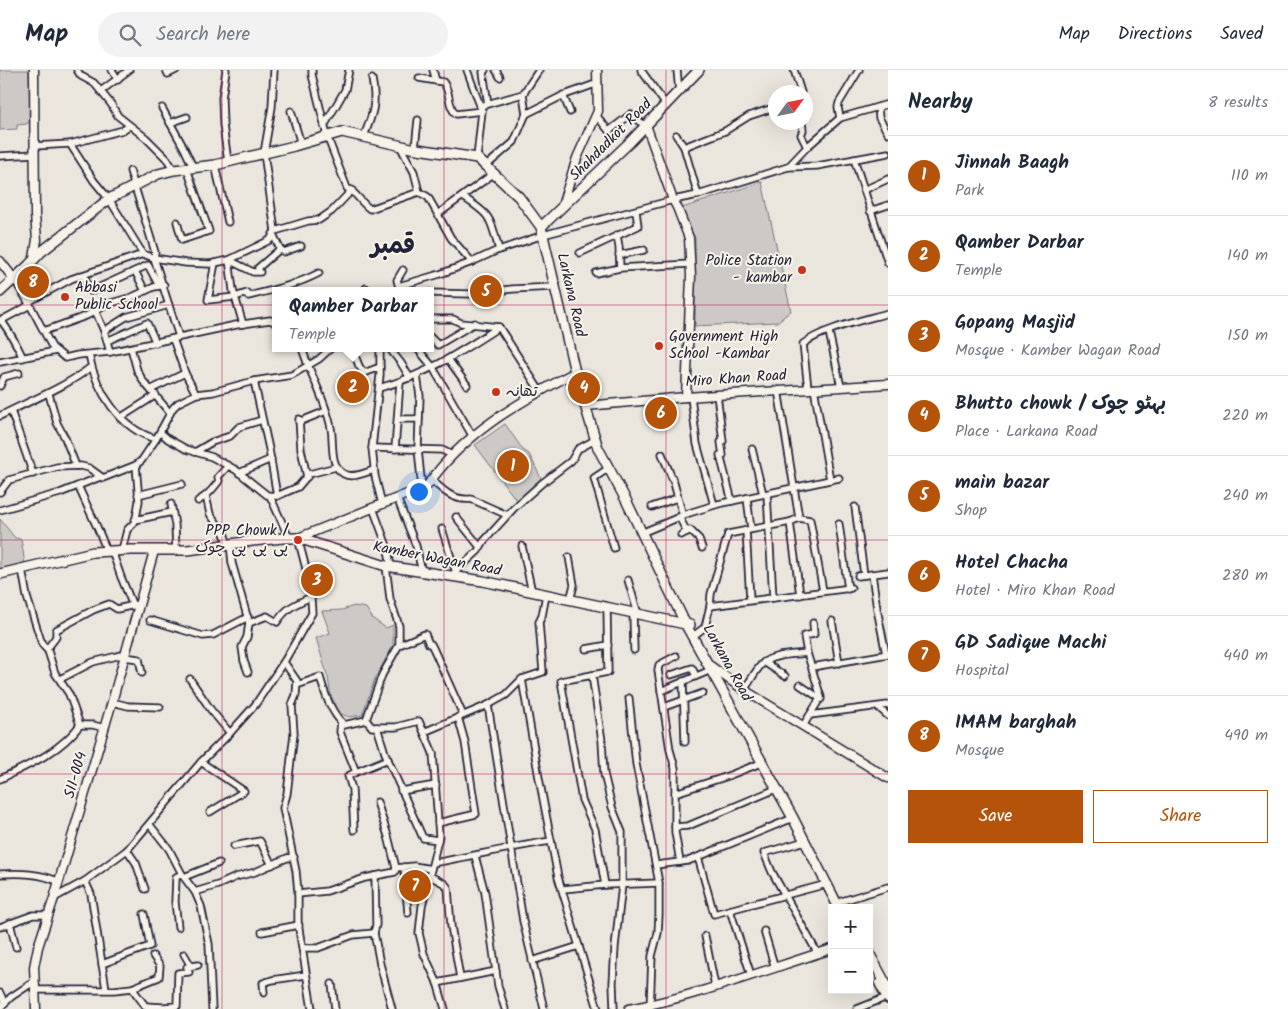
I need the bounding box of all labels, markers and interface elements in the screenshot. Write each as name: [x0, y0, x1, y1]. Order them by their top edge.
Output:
search box: [98, 12, 448, 57]
text: Map: [25, 15, 68, 54]
text: Search here: [156, 20, 250, 50]
text: Map: [1058, 20, 1090, 49]
text: Directions: [1118, 20, 1192, 49]
text: Saved: [1220, 20, 1263, 49]
icon: search: [116, 21, 144, 49]
north arrow: [768, 85, 813, 130]
text: Nearby: [908, 86, 973, 119]
text: 8 results: [1208, 90, 1268, 115]
street label: Shahdadkot Road: [564, 93, 658, 187]
text: Jinnah Baagh: [955, 148, 1069, 178]
text: 1: [922, 163, 926, 188]
text: 110 m: [1231, 163, 1268, 188]
text: Park: [955, 178, 984, 203]
district label: قمبر: [369, 226, 415, 266]
text: Qamber Darbar: [955, 228, 1084, 258]
text: 2: [919, 243, 929, 268]
text: 140 m: [1227, 243, 1268, 268]
place label: Police Station - kambar: [705, 249, 793, 290]
street label: Larkana Road: [550, 251, 592, 340]
text: Temple: [955, 258, 1002, 283]
pin: 8: [17, 263, 49, 301]
marker: Police Station - kambar: [796, 264, 808, 276]
pin: 5: [470, 272, 502, 310]
place label: Abbasi Public School: [75, 276, 158, 317]
popup: [272, 287, 434, 352]
marker: Abbasi Public School: [59, 291, 71, 303]
text: Qamber Darbar: [289, 292, 417, 322]
text: Gopang Masjid: [955, 308, 1075, 338]
text: Temple: [289, 322, 336, 347]
text: 3: [920, 323, 928, 348]
text: 150 m: [1227, 323, 1268, 348]
place label: Government High School -Kambar: [669, 325, 778, 366]
text: Mosque · Kamber Wagan Road: [955, 338, 1160, 363]
marker: Government High School -Kambar: [653, 340, 665, 352]
street label: Miro Khan Road: [685, 363, 788, 395]
pin: 2: [337, 368, 369, 406]
pin: 4: [568, 369, 600, 407]
place label: تھانہ: [506, 380, 538, 404]
marker: تھانہ: [490, 386, 502, 398]
text: Bhutto chowk / بہٹو چوک: [955, 389, 1166, 419]
pin: 6: [645, 394, 677, 432]
text: 4: [920, 403, 928, 428]
text: 220 m: [1222, 403, 1268, 428]
text: Place · Larkana Road: [955, 419, 1097, 444]
pin: 1: [497, 447, 529, 485]
text: main bazar: [955, 468, 1049, 498]
your location: [406, 479, 432, 505]
text: 5: [920, 483, 928, 508]
text: 240 m: [1223, 483, 1268, 508]
text: Shop: [955, 498, 987, 523]
place label: PPP Chowk / پی پی پی چوک: [196, 519, 290, 560]
marker: PPP Chowk / پی پی پی چوک: [292, 534, 304, 546]
street label: Kamber Wagan Road: [371, 535, 504, 583]
text: Hotel Chacha: [955, 548, 1068, 578]
pin: 3: [301, 561, 333, 599]
text: 6: [920, 563, 928, 588]
text: 280 m: [1222, 563, 1268, 588]
text: Hotel · Miro Khan Road: [955, 578, 1115, 603]
street label: Larkana Road: [696, 620, 758, 707]
text: GD Sadique Machi: [955, 628, 1106, 658]
text: 7: [920, 643, 928, 668]
text: 440 m: [1223, 643, 1268, 668]
text: Hospital: [955, 658, 1009, 683]
text: IMAM barghah: [955, 708, 1076, 738]
text: 8: [919, 723, 929, 748]
text: 490 m: [1224, 723, 1268, 748]
text: Mosque: [955, 738, 1004, 763]
street label: S11-004: [58, 749, 94, 801]
button: Save: [908, 790, 1083, 843]
button: Share: [1093, 790, 1268, 843]
pin: 7: [399, 867, 431, 905]
map controls: [828, 904, 873, 994]
button: +: [828, 904, 873, 949]
button: −: [828, 949, 873, 994]

